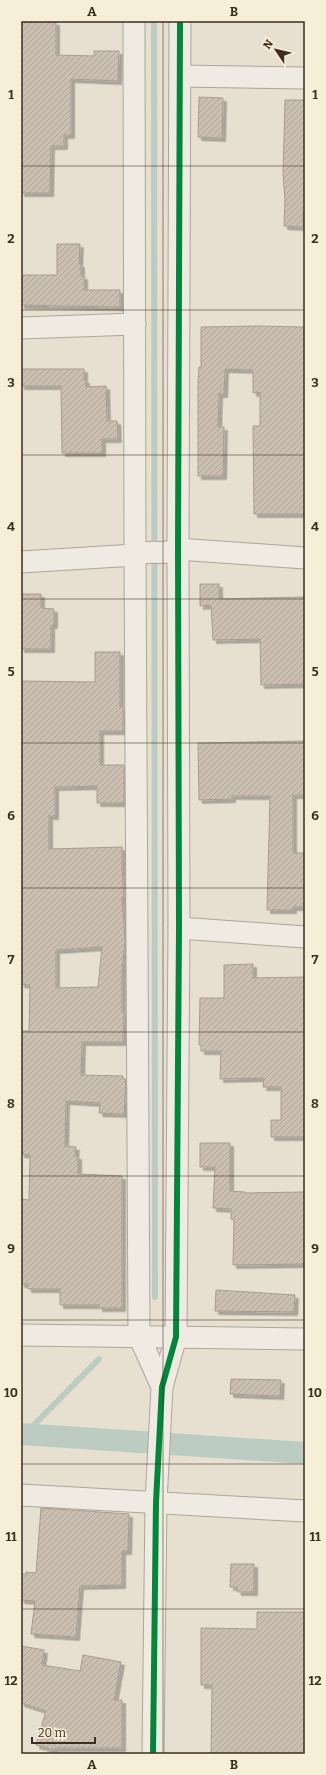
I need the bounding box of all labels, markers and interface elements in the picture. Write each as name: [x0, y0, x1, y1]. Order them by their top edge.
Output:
text: A: [87, 4, 97, 19]
text: B: [230, 4, 238, 19]
north arrow: [256, 30, 296, 70]
text: N: [260, 37, 276, 52]
text: 1: [8, 87, 14, 102]
text: 1: [312, 87, 318, 102]
text: 2: [7, 231, 15, 246]
text: 2: [311, 231, 319, 246]
text: 3: [7, 375, 15, 390]
text: 3: [311, 375, 319, 390]
text: 4: [7, 519, 15, 534]
text: 4: [311, 519, 319, 534]
text: 5: [7, 664, 15, 679]
text: 5: [311, 664, 319, 679]
text: 6: [7, 808, 15, 823]
text: 6: [311, 808, 319, 823]
text: 7: [8, 952, 15, 967]
text: 7: [312, 952, 319, 967]
text: 8: [7, 1096, 15, 1111]
text: 8: [311, 1096, 319, 1111]
text: 9: [7, 1241, 15, 1256]
text: 9: [311, 1241, 319, 1256]
text: 10: [4, 1385, 18, 1400]
text: 10: [308, 1385, 322, 1400]
text: 11: [5, 1529, 17, 1544]
text: 11: [309, 1529, 321, 1544]
text: 12: [5, 1673, 17, 1688]
text: 12: [309, 1673, 321, 1688]
scale bar: [32, 1719, 95, 1745]
text: 20 m: [38, 1726, 67, 1740]
text: A: [87, 1757, 97, 1772]
text: B: [230, 1757, 238, 1772]

